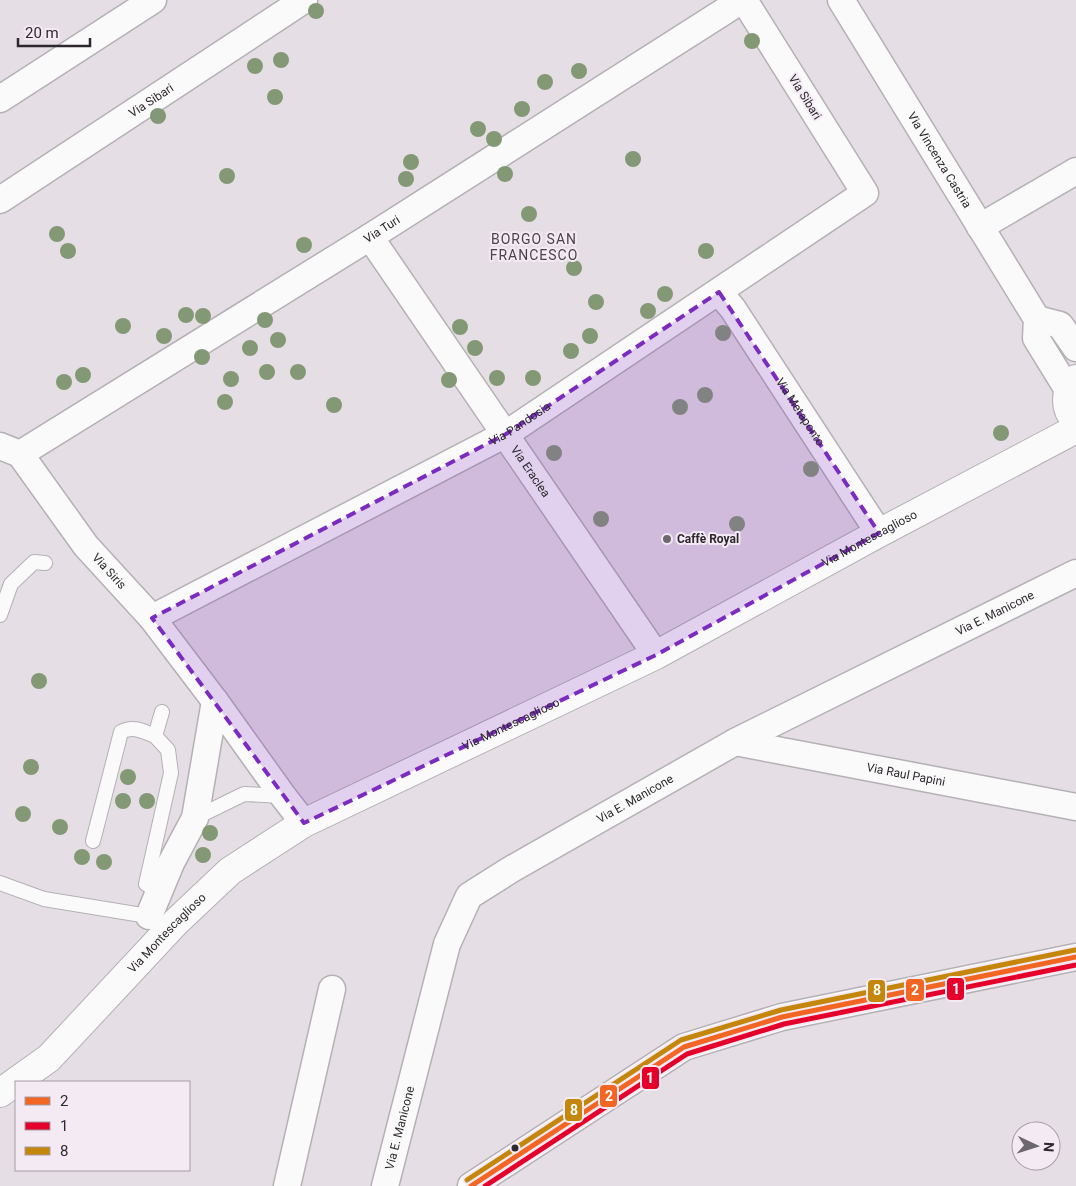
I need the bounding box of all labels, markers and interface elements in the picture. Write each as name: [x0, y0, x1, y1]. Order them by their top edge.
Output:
scale bar: [18, 15, 90, 47]
text: 20 m: [25, 24, 59, 42]
street label: Via Sibari: [786, 72, 824, 122]
street label: Via Sibari: [126, 81, 176, 120]
street label: Via Vincenza Castria: [905, 110, 974, 211]
street label: Via Turi: [361, 213, 403, 246]
district label: BORGO SAN FRANCESCO: [490, 231, 578, 263]
street label: Via Metaponto: [773, 375, 827, 449]
street label: Via Pandosia: [487, 399, 553, 449]
street label: Via Eraclea: [508, 443, 553, 500]
street label: Via Montescaglioso: [820, 507, 919, 570]
place label: Caffè Royal: [677, 532, 739, 546]
marker: Caffè Royal: [661, 533, 673, 545]
street label: Via Siris: [89, 551, 129, 592]
street label: Via E. Manicone: [953, 588, 1036, 639]
street label: Via Montescaglioso: [460, 695, 562, 753]
street label: Via Raul Papini: [865, 760, 947, 789]
street label: Via E. Manicone: [594, 772, 676, 826]
street label: Via Montescaglioso: [125, 890, 209, 976]
line badge: 1: [946, 977, 965, 1001]
line badge: 2: [905, 978, 925, 1002]
line badge: 8: [867, 979, 886, 1003]
text: 1: [952, 981, 960, 997]
text: 8: [873, 982, 881, 998]
text: 2: [911, 982, 919, 998]
line badge: 1: [641, 1066, 660, 1090]
text: 1: [646, 1070, 654, 1086]
legend: [15, 1081, 190, 1171]
line badge: 2: [599, 1084, 618, 1108]
street label: Via E. Manicone: [382, 1085, 417, 1171]
text: 2: [605, 1088, 613, 1104]
text: 2: [60, 1092, 68, 1110]
line badge: 8: [564, 1098, 583, 1122]
text: 8: [570, 1102, 578, 1118]
text: 1: [60, 1117, 68, 1135]
north arrow: [1011, 1121, 1061, 1171]
text: N: [1041, 1141, 1057, 1152]
text: 8: [60, 1142, 68, 1160]
unlabelled marker: [510, 1143, 520, 1153]

